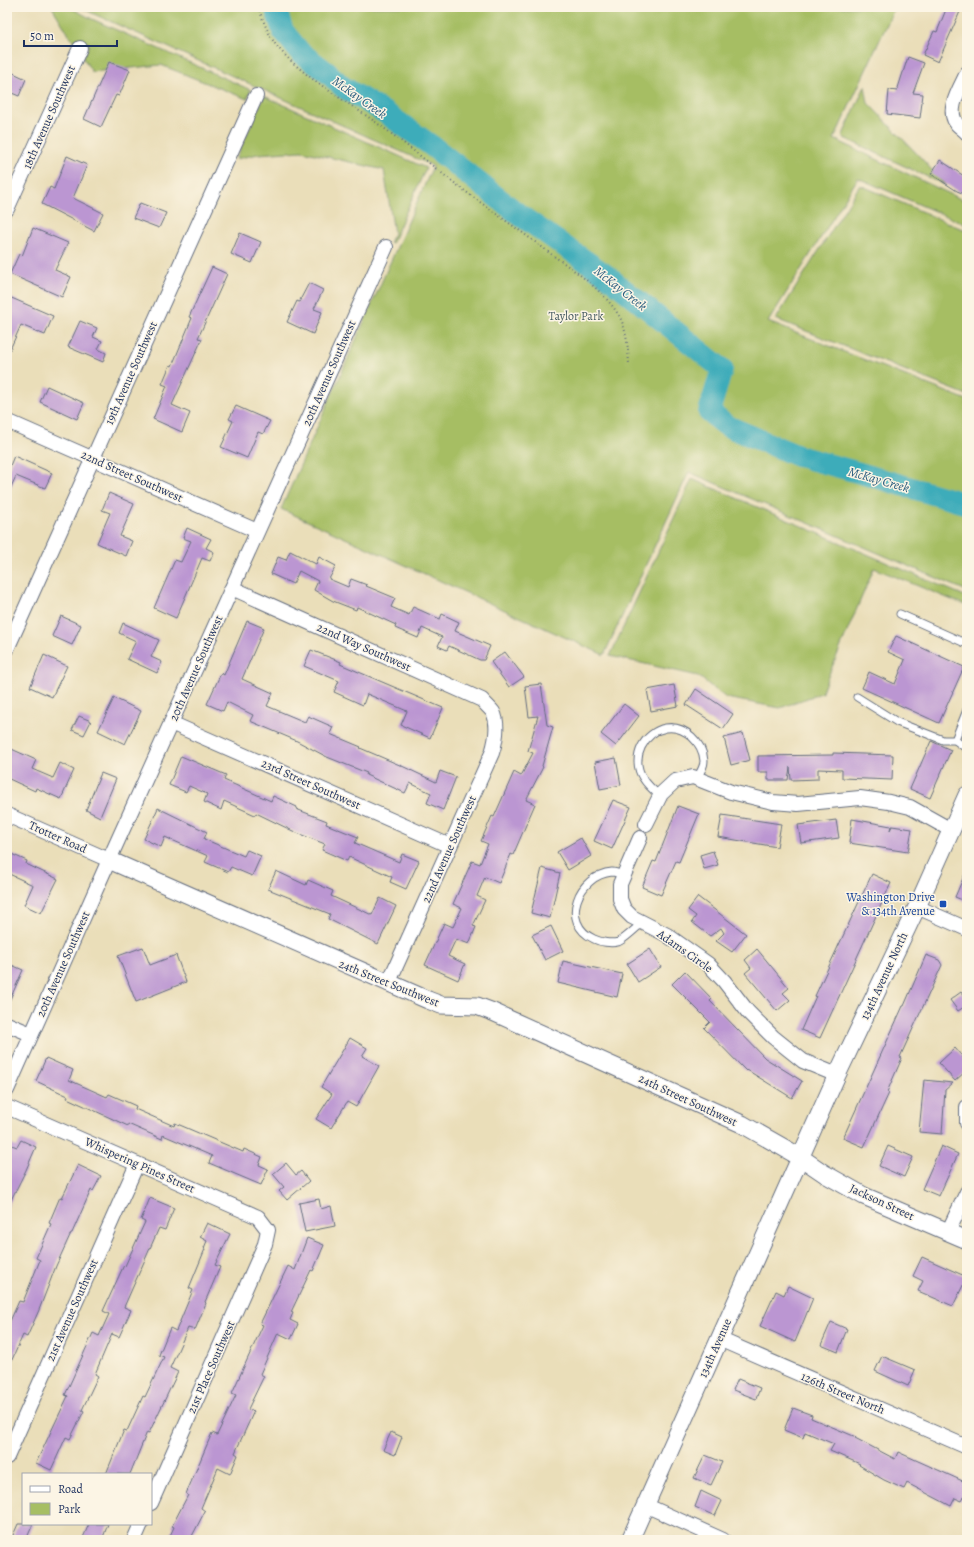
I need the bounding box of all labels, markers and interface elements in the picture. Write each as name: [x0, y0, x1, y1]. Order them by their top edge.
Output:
scale bar: [24, 22, 117, 48]
text: 50 m: [30, 28, 54, 44]
street label: 18th Avenue Southwest: [19, 63, 79, 171]
water label: McKay Creek: [329, 72, 390, 122]
water label: McKay Creek: [591, 262, 651, 315]
park label: Taylor Park: [548, 308, 604, 324]
street label: 20th Avenue Southwest: [298, 318, 360, 428]
street label: 19th Avenue Southwest: [101, 319, 161, 427]
street label: 22nd Street Southwest: [79, 446, 185, 506]
water label: McKay Creek: [846, 463, 912, 496]
street label: 20th Avenue Southwest: [165, 613, 227, 723]
street label: 22nd Way Southwest: [314, 619, 414, 675]
street label: 23rd Street Southwest: [259, 755, 363, 813]
street label: 22nd Avenue Southwest: [418, 793, 480, 905]
street label: Trotter Road: [26, 817, 90, 857]
place label: Washington Drive & 134th Avenue: [845, 889, 935, 919]
marker: Washington Drive & 134th Avenue: [938, 899, 948, 909]
street label: 20th Avenue Southwest: [32, 909, 94, 1019]
street label: Adams Circle: [653, 925, 716, 976]
street label: 134th Avenue North: [857, 929, 912, 1022]
street label: 24th Street Southwest: [336, 956, 442, 1010]
street label: 24th Street Southwest: [636, 1070, 740, 1130]
street label: Whispering Pines Street: [82, 1133, 198, 1196]
street label: Jackson Street: [847, 1180, 917, 1224]
street label: 21st Avenue Southwest: [42, 1256, 102, 1364]
street label: 134th Avenue: [695, 1316, 735, 1380]
street label: 21st Place Southwest: [183, 1318, 239, 1416]
street label: 126th Street North: [799, 1368, 888, 1418]
legend: [22, 1473, 152, 1525]
text: Road: [58, 1481, 84, 1497]
text: Park: [58, 1501, 81, 1517]

